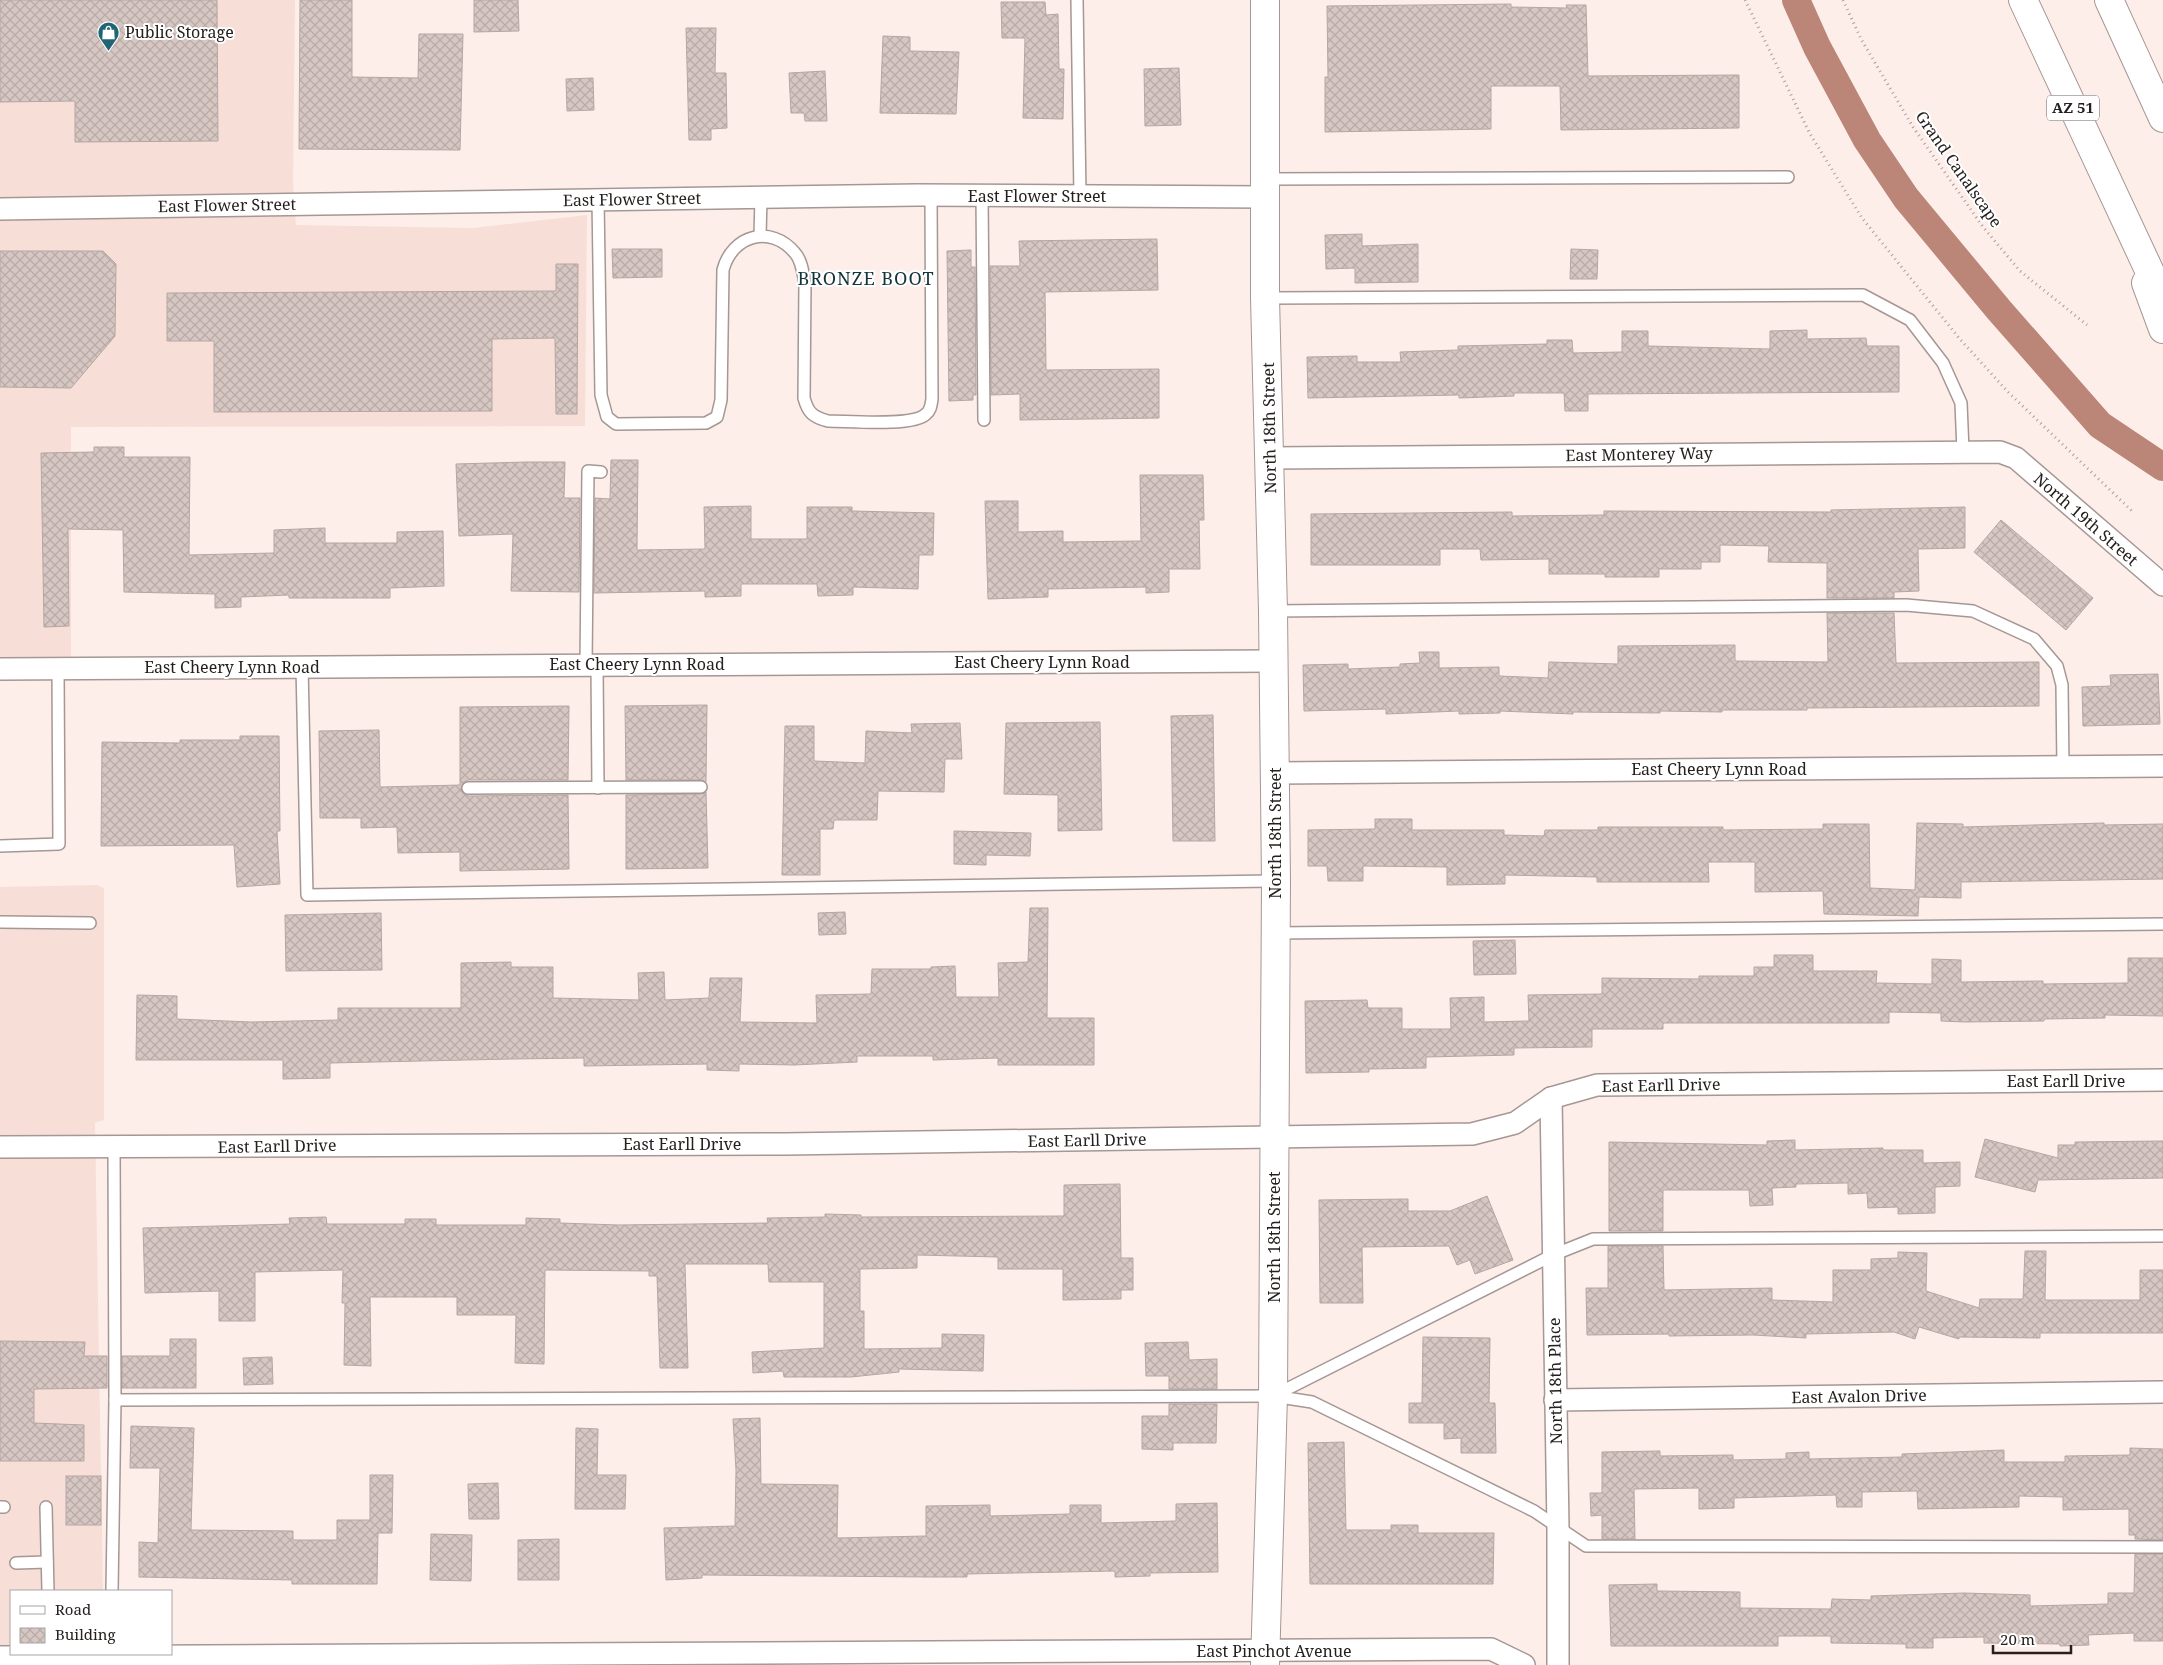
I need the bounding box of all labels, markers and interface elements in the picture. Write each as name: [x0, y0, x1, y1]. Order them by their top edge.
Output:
shop icon: Public Storage: [97, 20, 121, 51]
place label: Public Storage: [125, 21, 234, 43]
road number: AZ 51: [2047, 96, 2099, 120]
street label: Grand Canalscape: [1911, 106, 2007, 232]
street label: East Flower Street: [968, 185, 1107, 207]
street label: East Flower Street: [563, 187, 702, 211]
street label: East Flower Street: [158, 193, 297, 217]
district label: BRONZE BOOT: [797, 266, 935, 290]
street label: North 18th Street: [1257, 362, 1281, 494]
street label: East Monterey Way: [1565, 442, 1714, 466]
street label: North 19th Street: [2029, 468, 2143, 571]
street label: East Cheery Lynn Road: [954, 651, 1130, 673]
street label: East Cheery Lynn Road: [549, 653, 725, 675]
street label: East Cheery Lynn Road: [144, 656, 320, 678]
street label: East Cheery Lynn Road: [1631, 758, 1807, 780]
street label: North 18th Street: [1264, 767, 1286, 899]
street label: East Earll Drive: [2007, 1070, 2125, 1092]
street label: East Earll Drive: [1601, 1073, 1721, 1097]
street label: East Earll Drive: [1027, 1128, 1147, 1152]
street label: East Earll Drive: [623, 1133, 741, 1155]
street label: East Earll Drive: [217, 1134, 337, 1158]
street label: North 18th Street: [1263, 1171, 1285, 1303]
street label: North 18th Place: [1543, 1317, 1567, 1445]
street label: East Avalon Drive: [1791, 1384, 1927, 1408]
legend: [10, 1590, 172, 1655]
text: Road: [55, 1599, 91, 1619]
scale bar: [1993, 1622, 2070, 1654]
text: Building: [55, 1624, 116, 1644]
text: 20 m: [2000, 1629, 2035, 1649]
street label: East Pinchot Avenue: [1196, 1640, 1352, 1662]

